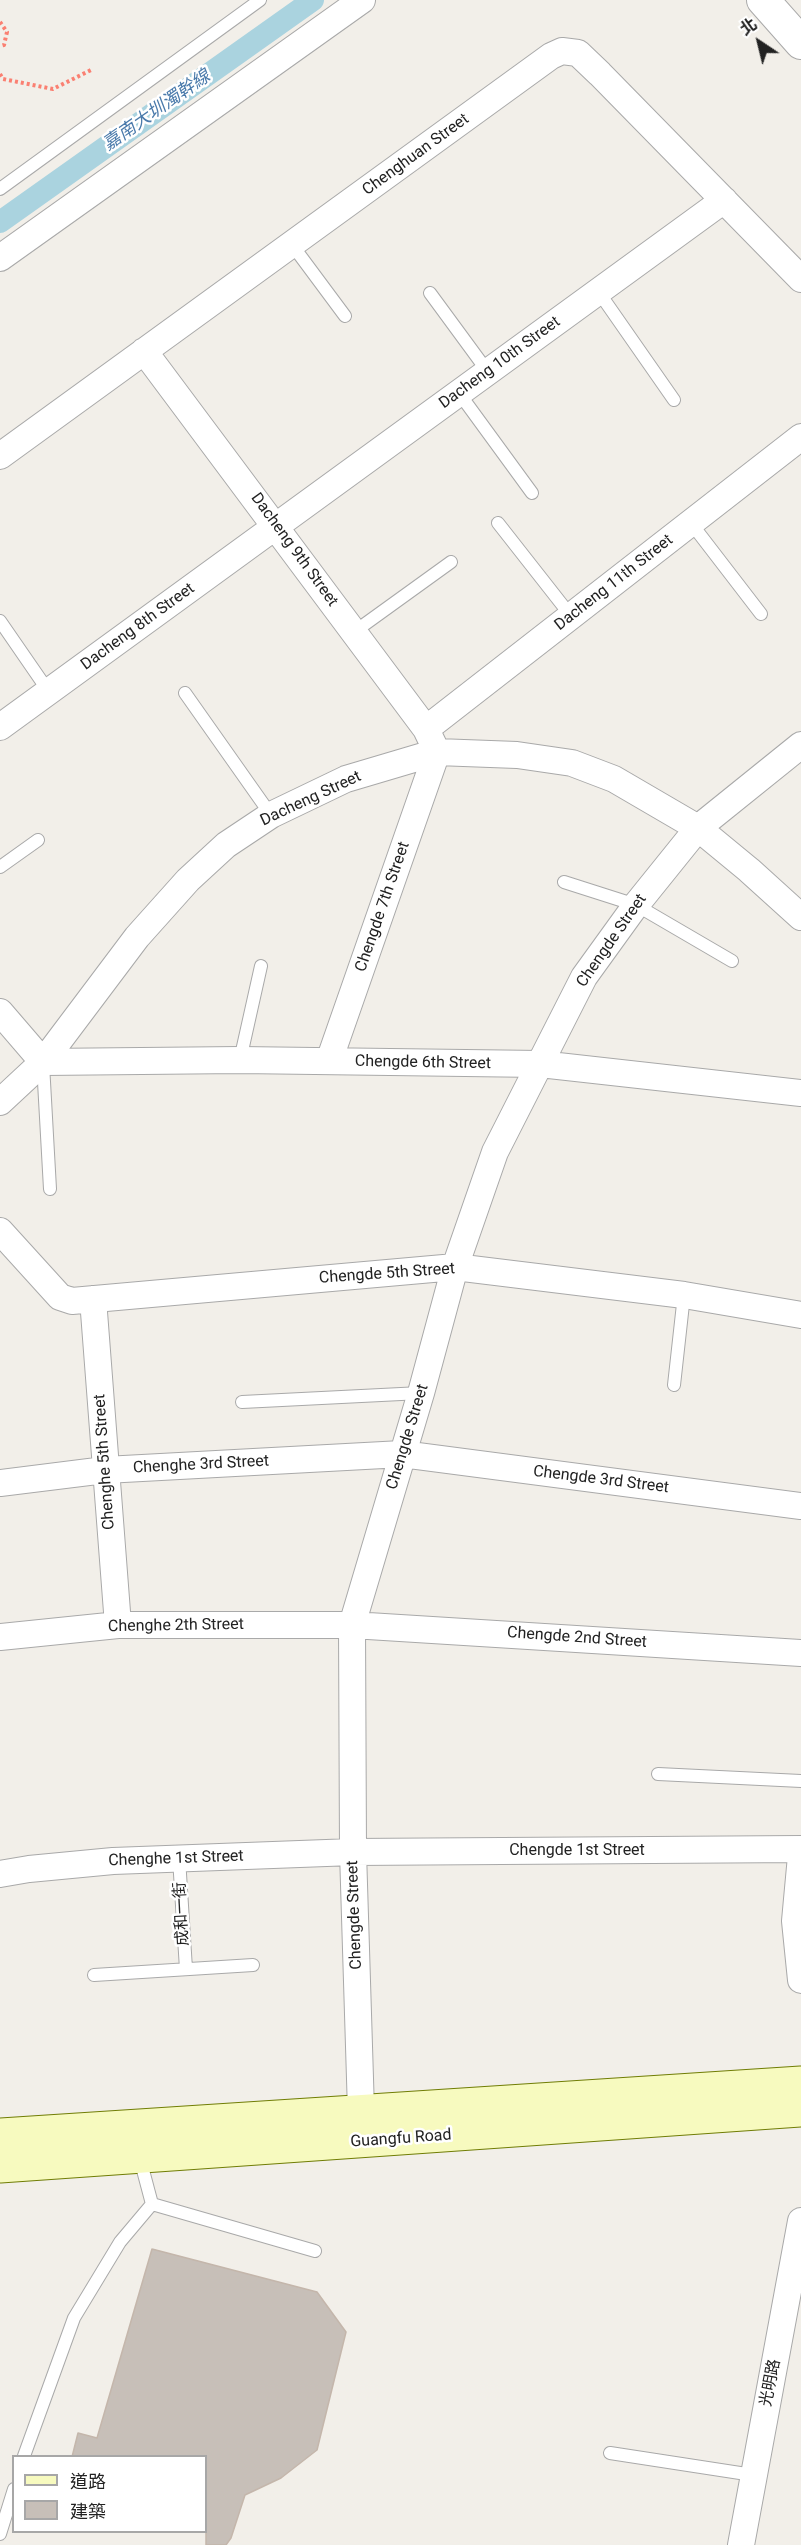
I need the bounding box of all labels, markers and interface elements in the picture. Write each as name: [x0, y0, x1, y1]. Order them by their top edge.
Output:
north arrow: [729, 12, 789, 72]
text: 北: [736, 14, 760, 39]
water label: 嘉南大圳濁幹線: [99, 66, 215, 156]
street label: Chenghuan Street: [359, 110, 473, 200]
street label: Dacheng 10th Street: [436, 313, 564, 413]
street label: Dacheng 9th Street: [246, 489, 342, 611]
street label: Dacheng 11th Street: [551, 531, 677, 635]
street label: Dacheng 8th Street: [77, 579, 199, 675]
street label: Dacheng Street: [258, 767, 364, 831]
street label: Chengde 7th Street: [352, 839, 414, 975]
street label: Chengde Street: [573, 891, 651, 991]
street label: Chengde 6th Street: [355, 1052, 491, 1074]
street label: Chengde 5th Street: [318, 1260, 456, 1288]
street label: Chengde Street: [383, 1382, 433, 1492]
street label: Chenghe 5th Street: [91, 1393, 119, 1531]
street label: Chenghe 3rd Street: [132, 1452, 270, 1478]
street label: Chengde 3rd Street: [532, 1462, 670, 1498]
street label: Chenghe 2th Street: [108, 1615, 244, 1637]
street label: Chengde 2nd Street: [506, 1624, 648, 1652]
street label: Chengde 1st Street: [509, 1841, 645, 1861]
street label: Chenghe 1st Street: [108, 1847, 244, 1871]
street label: Chengde Street: [344, 1860, 366, 1970]
street label: 成和一街: [171, 1882, 193, 1946]
street label: Guangfu Road: [350, 2126, 452, 2152]
street label: 光明路: [757, 2358, 785, 2408]
legend: [12, 2455, 207, 2533]
text: 道路: [70, 2471, 106, 2492]
text: 建築: [70, 2501, 106, 2522]

